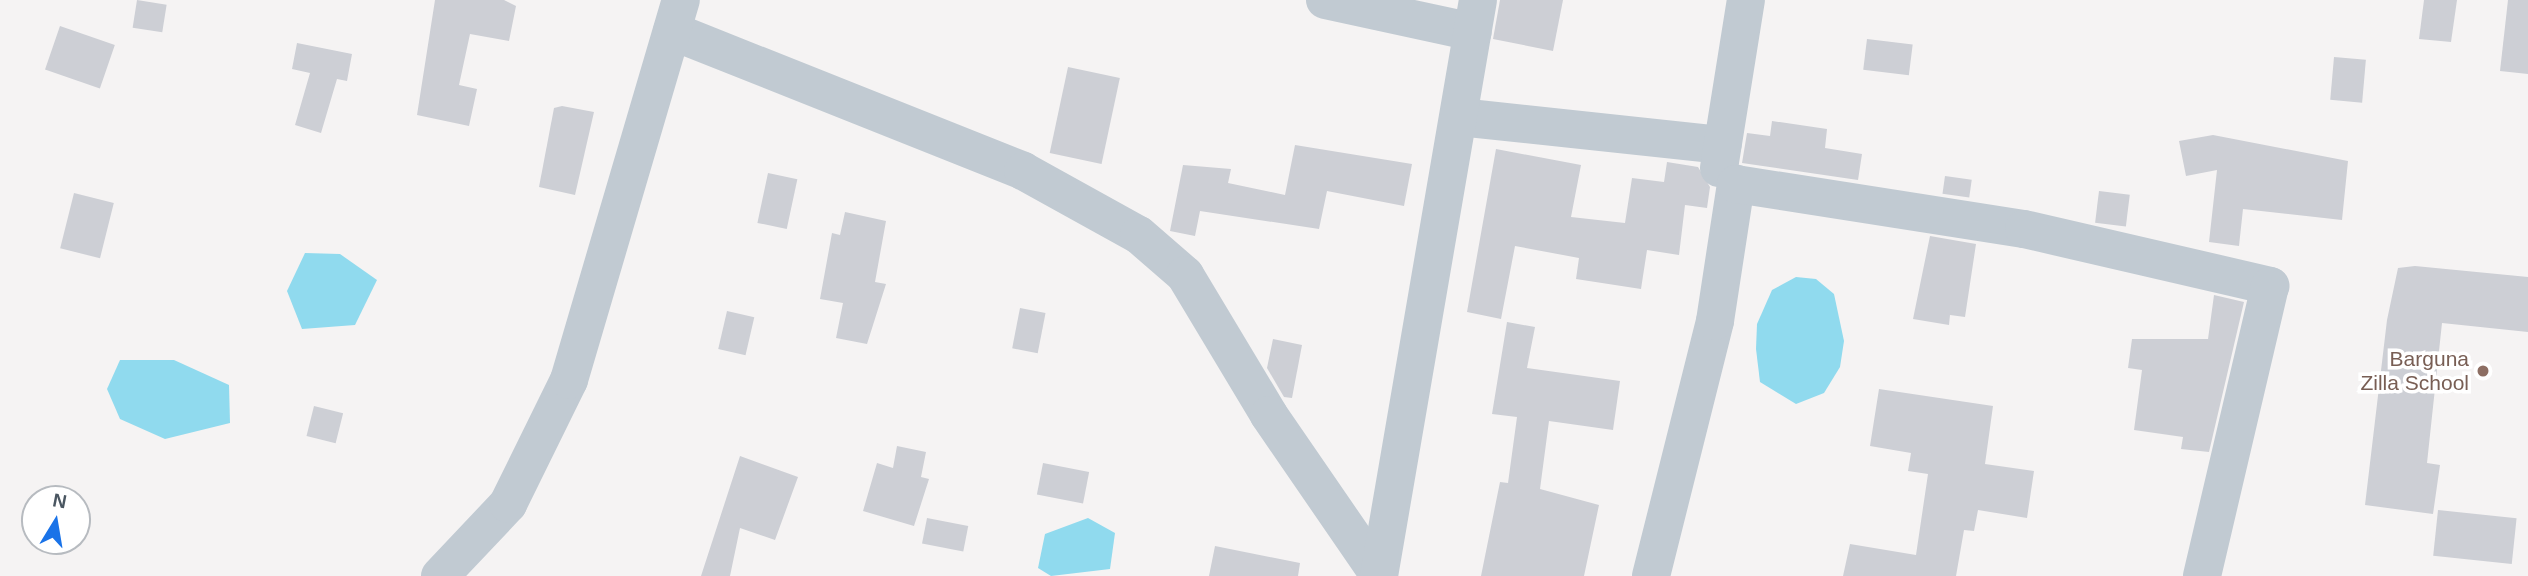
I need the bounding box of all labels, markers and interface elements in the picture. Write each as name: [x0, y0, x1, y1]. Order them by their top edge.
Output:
place label: Barguna Zilla School: [2360, 346, 2469, 396]
marker: Barguna Zilla School: [2475, 363, 2491, 379]
north arrow: [21, 485, 91, 555]
text: N: [51, 489, 68, 512]

